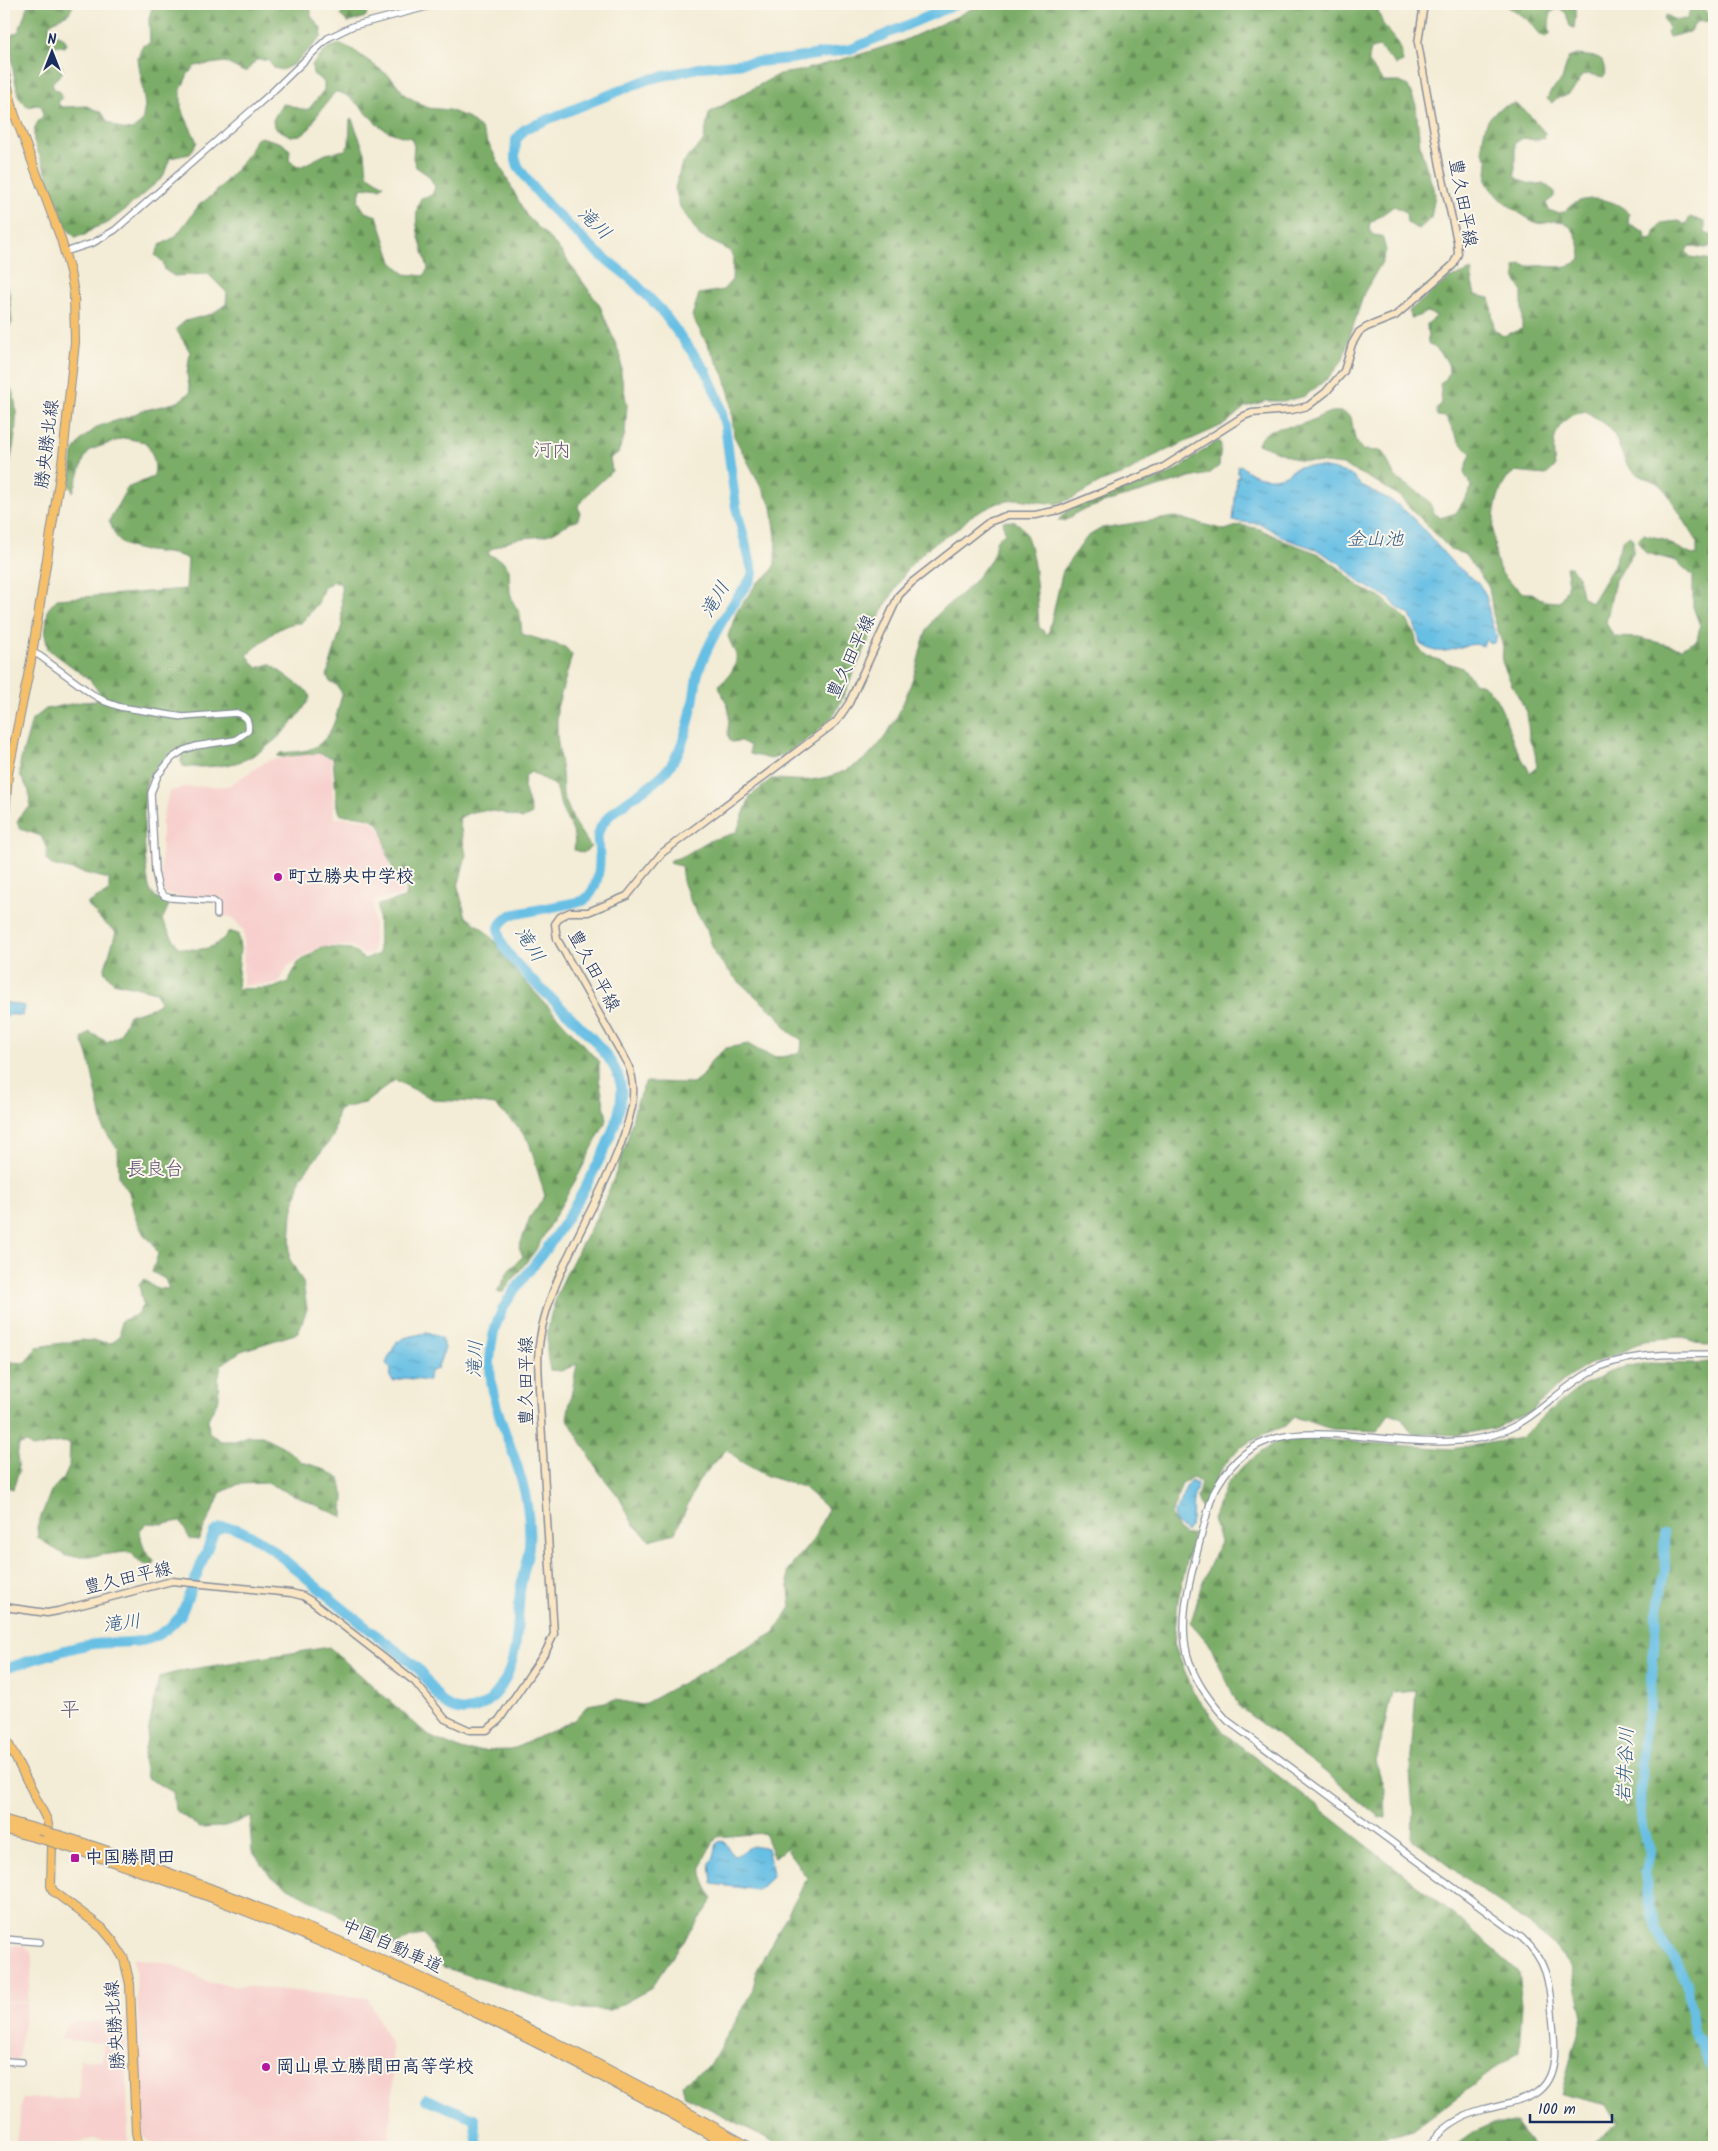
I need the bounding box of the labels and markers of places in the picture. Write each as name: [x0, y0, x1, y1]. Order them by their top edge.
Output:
place label: 町立勝央中学校: [288, 863, 414, 892]
marker: 町立勝央中学校: [272, 871, 284, 883]
place label: 中国勝間田: [85, 1844, 175, 1873]
marker: 中国勝間田: [69, 1852, 81, 1864]
place label: 岡山県立勝間田高等学校: [276, 2053, 474, 2082]
marker: 岡山県立勝間田高等学校: [260, 2061, 272, 2073]

